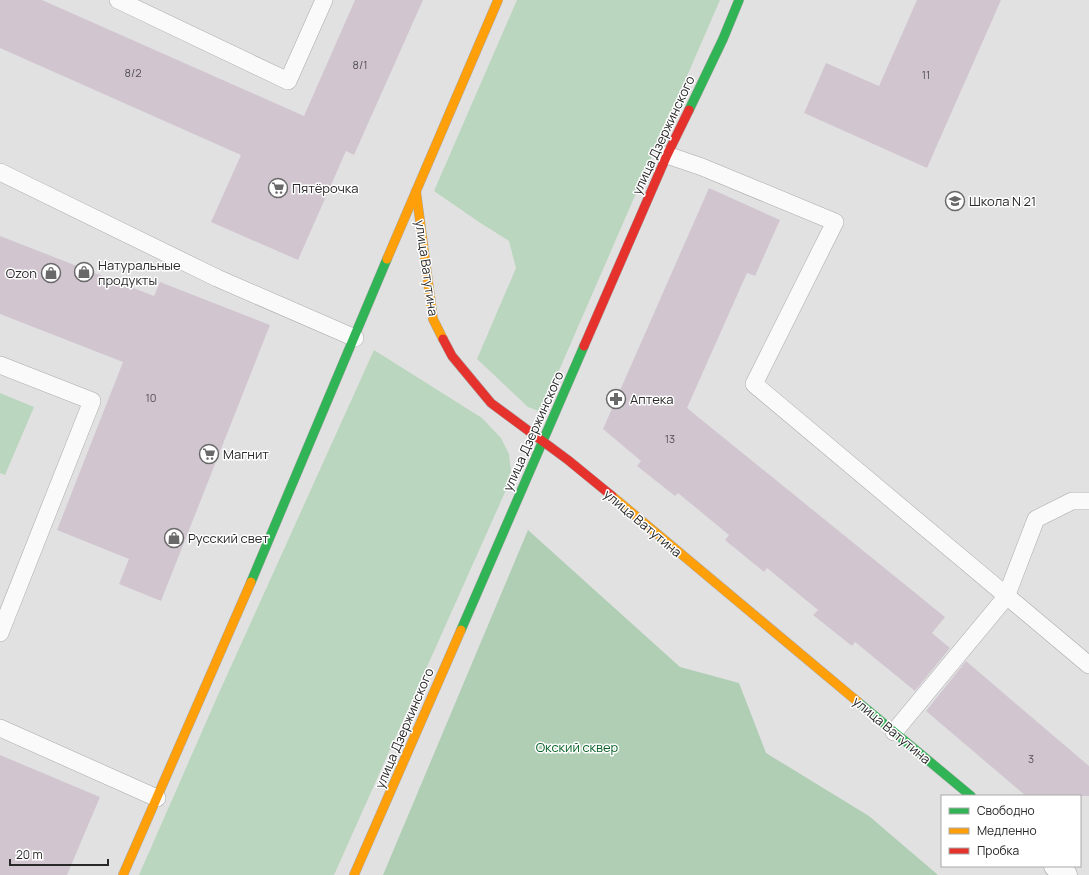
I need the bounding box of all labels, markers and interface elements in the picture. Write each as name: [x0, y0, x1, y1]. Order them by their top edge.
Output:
house number: 8/1: [353, 57, 367, 72]
house number: 8/2: [125, 65, 141, 80]
house number: 11: [922, 67, 930, 82]
street label: улица Дзержинского: [627, 72, 699, 197]
supermarket icon: Пятёрочка: [267, 177, 289, 199]
place label: Пятёрочка: [292, 179, 358, 197]
school or university icon: Школа N 21: [944, 190, 966, 212]
place label: Школа N 21: [969, 192, 1036, 210]
street label: улица Ватутина: [411, 219, 443, 317]
place label: Натуральные продукты: [98, 256, 181, 289]
shop icon: Натуральные продукты: [73, 261, 95, 283]
shop icon: Ozon: [40, 262, 62, 284]
place label: Ozon: [6, 264, 37, 282]
street label: улица Дзержинского: [498, 368, 568, 494]
pharmacy icon: Аптека: [605, 388, 627, 410]
house number: 10: [145, 390, 157, 405]
place label: Аптека: [630, 390, 674, 408]
house number: 13: [665, 431, 675, 446]
supermarket icon: Магнит: [198, 443, 220, 465]
place label: Магнит: [223, 445, 269, 463]
street label: улица Ватутина: [600, 485, 686, 561]
shop icon: Русский свет: [163, 527, 185, 549]
place label: Русский свет: [188, 529, 269, 547]
street label: улица Дзержинского: [370, 665, 438, 791]
street label: улица Ватутина: [849, 692, 935, 768]
park label: Окский сквер: [536, 738, 619, 756]
house number: 3: [1028, 751, 1034, 766]
legend: [941, 795, 1081, 867]
text: Свободно: [977, 802, 1035, 819]
text: Медленно: [977, 822, 1037, 839]
scale bar: [10, 841, 108, 867]
text: Пробка: [977, 842, 1019, 859]
text: 20 m: [16, 846, 43, 863]

